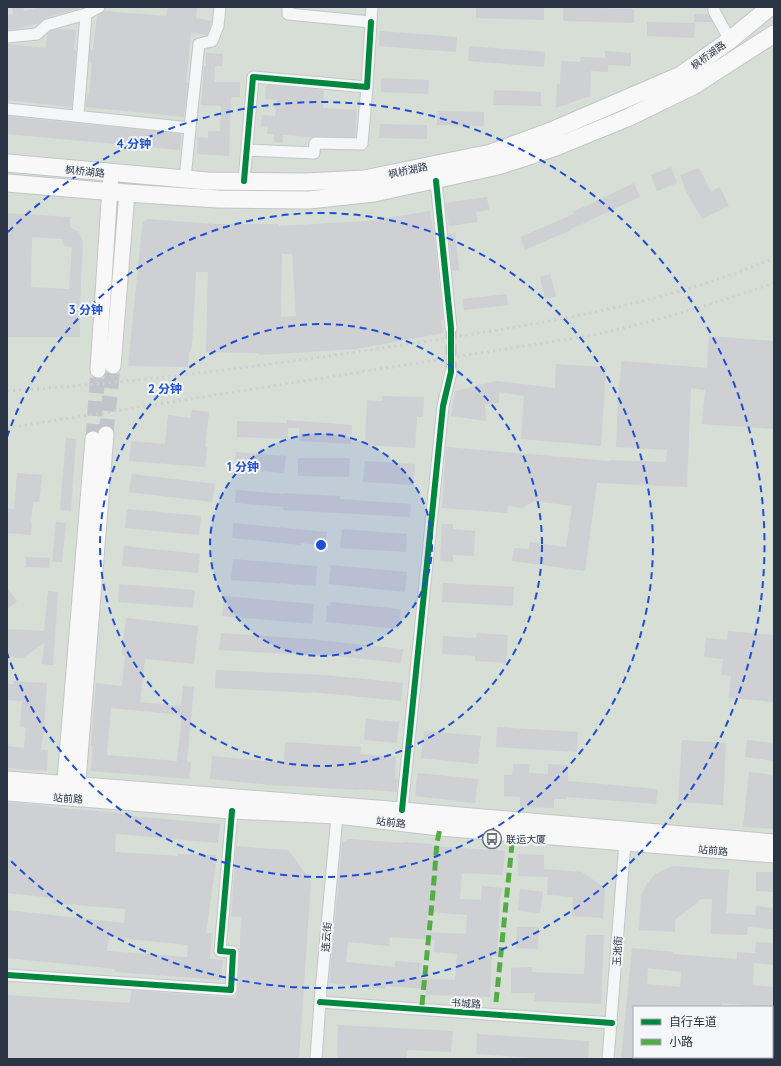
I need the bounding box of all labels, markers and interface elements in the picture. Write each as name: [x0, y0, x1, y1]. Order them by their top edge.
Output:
street label: 枫桥湖路: [688, 38, 728, 72]
text: 4 分钟: [117, 136, 151, 151]
street label: 枫桥湖路: [387, 160, 429, 181]
street label: 枫桥湖路: [64, 163, 106, 180]
text: 3 分钟: [69, 302, 103, 317]
text: 2 分钟: [148, 381, 182, 396]
text: 1 分钟: [227, 459, 259, 474]
centre of rings: [314, 538, 328, 552]
street label: 站前路: [53, 791, 83, 806]
street label: 站前路: [375, 814, 407, 831]
bus stop icon: 联运大厦: [481, 828, 503, 850]
place label: 联运大厦: [506, 833, 546, 846]
street label: 站前路: [697, 843, 728, 858]
street label: 连云街: [319, 922, 334, 953]
street label: 玉池街: [610, 936, 625, 966]
street label: 书城路: [451, 996, 481, 1011]
legend: [633, 1006, 773, 1058]
text: 自行车道: [669, 1014, 717, 1029]
text: 小路: [669, 1034, 693, 1049]

